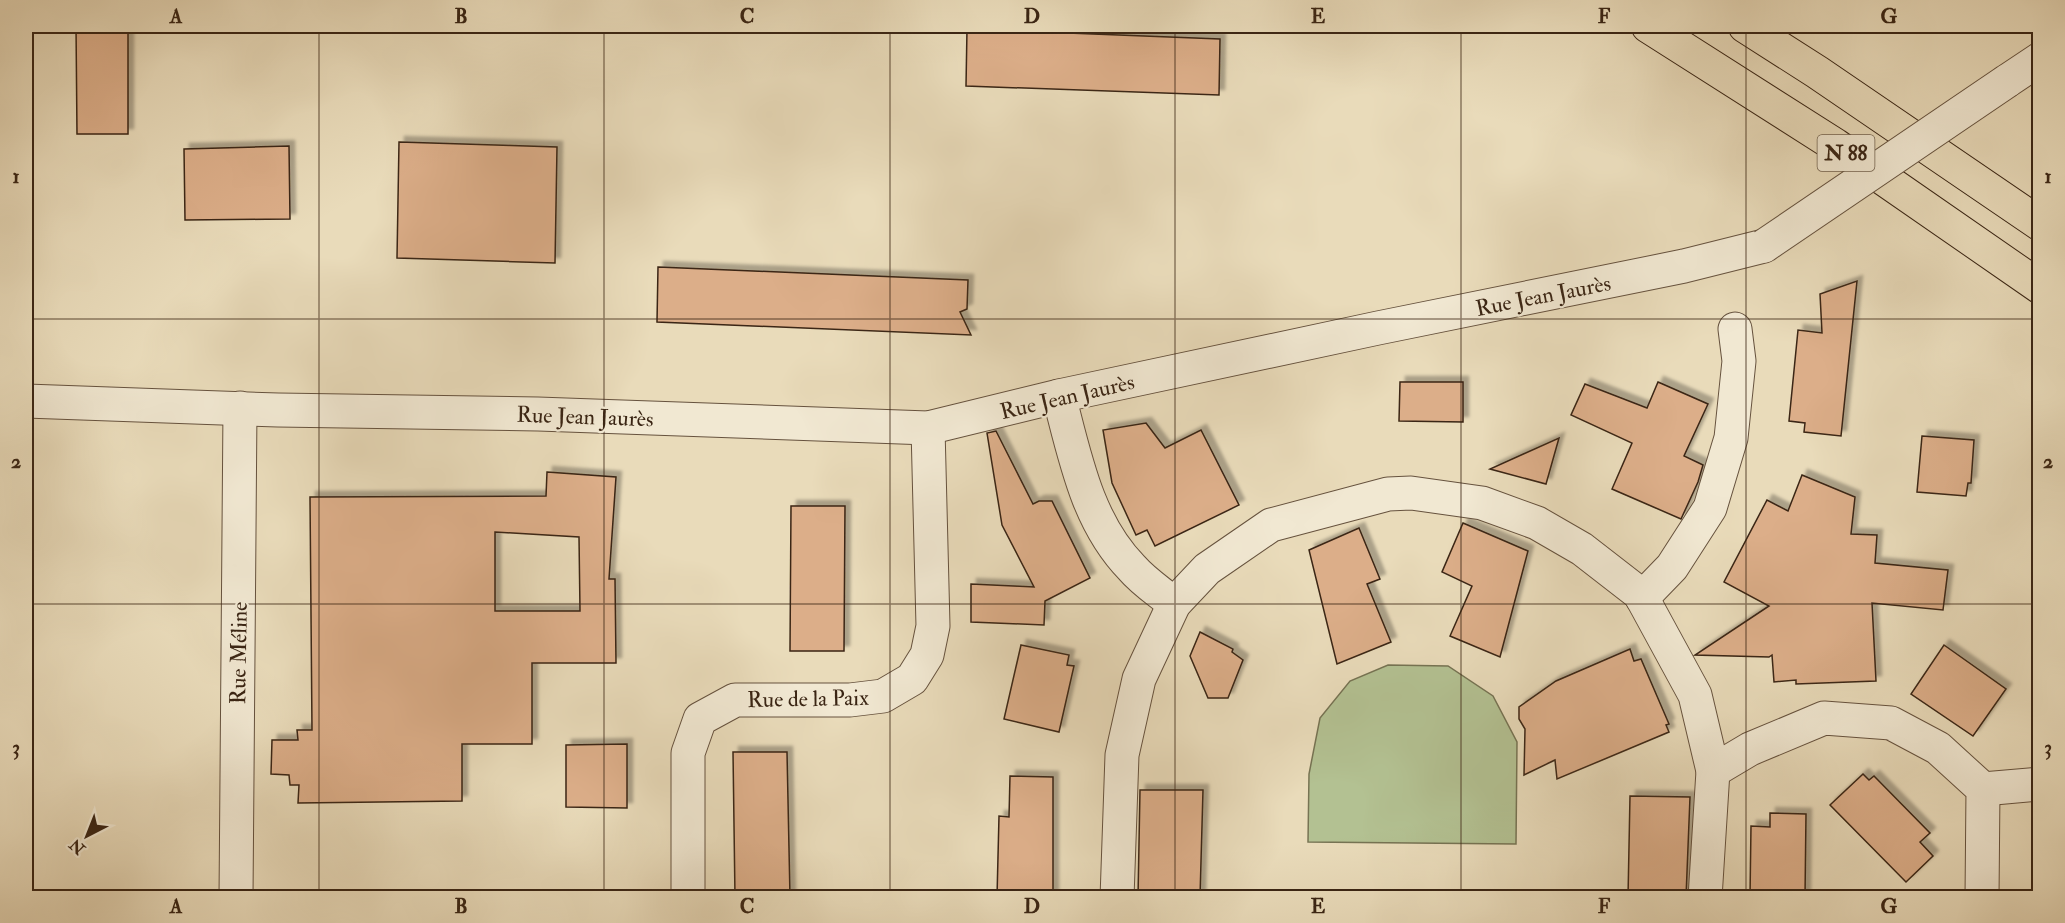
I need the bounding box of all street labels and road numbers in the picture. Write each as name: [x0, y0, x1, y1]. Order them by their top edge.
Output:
road number: N 88: [1818, 135, 1874, 171]
street label: Rue Jean Jaurès: [1473, 269, 1613, 323]
street label: Rue Jean Jaurès: [997, 368, 1137, 426]
street label: Rue Jean Jaurès: [516, 401, 654, 433]
street label: Rue Méline: [224, 601, 254, 705]
street label: Rue de la Paix: [747, 684, 869, 714]

